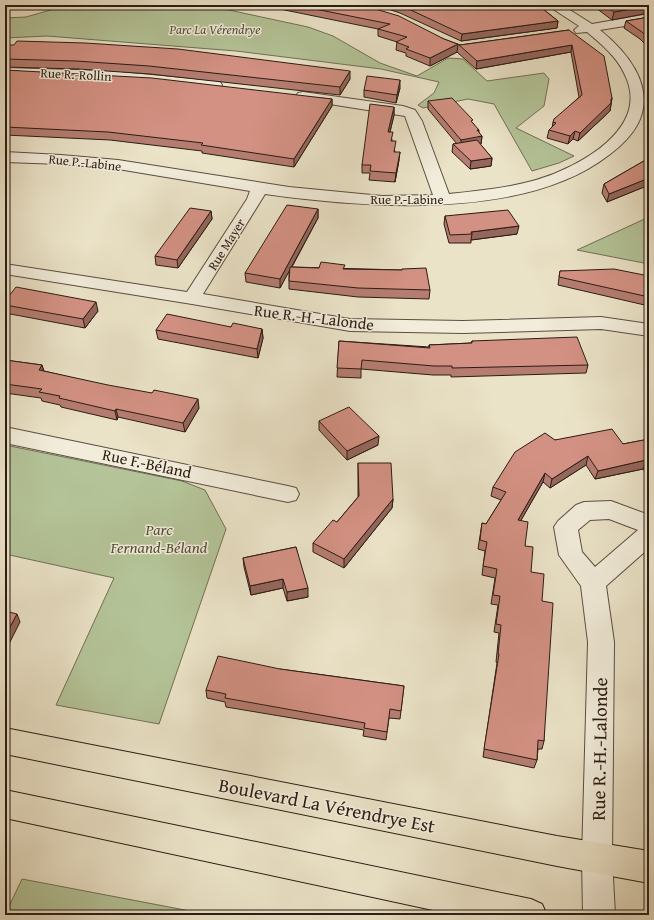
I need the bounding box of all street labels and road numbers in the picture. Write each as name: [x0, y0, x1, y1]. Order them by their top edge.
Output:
street label: Rue R.-Rollin: [40, 63, 113, 86]
street label: Rue P.-Labine: [48, 149, 122, 176]
street label: Rue P.-Labine: [370, 190, 444, 209]
street label: Rue Mayer: [203, 214, 250, 274]
street label: Rue R.-H.-Lalonde: [253, 298, 375, 336]
street label: Rue F.-Béland: [100, 442, 194, 484]
street label: Rue R.-H.-Lalonde: [584, 677, 614, 821]
street label: Boulevard La Vérendrye Est: [216, 770, 438, 840]

